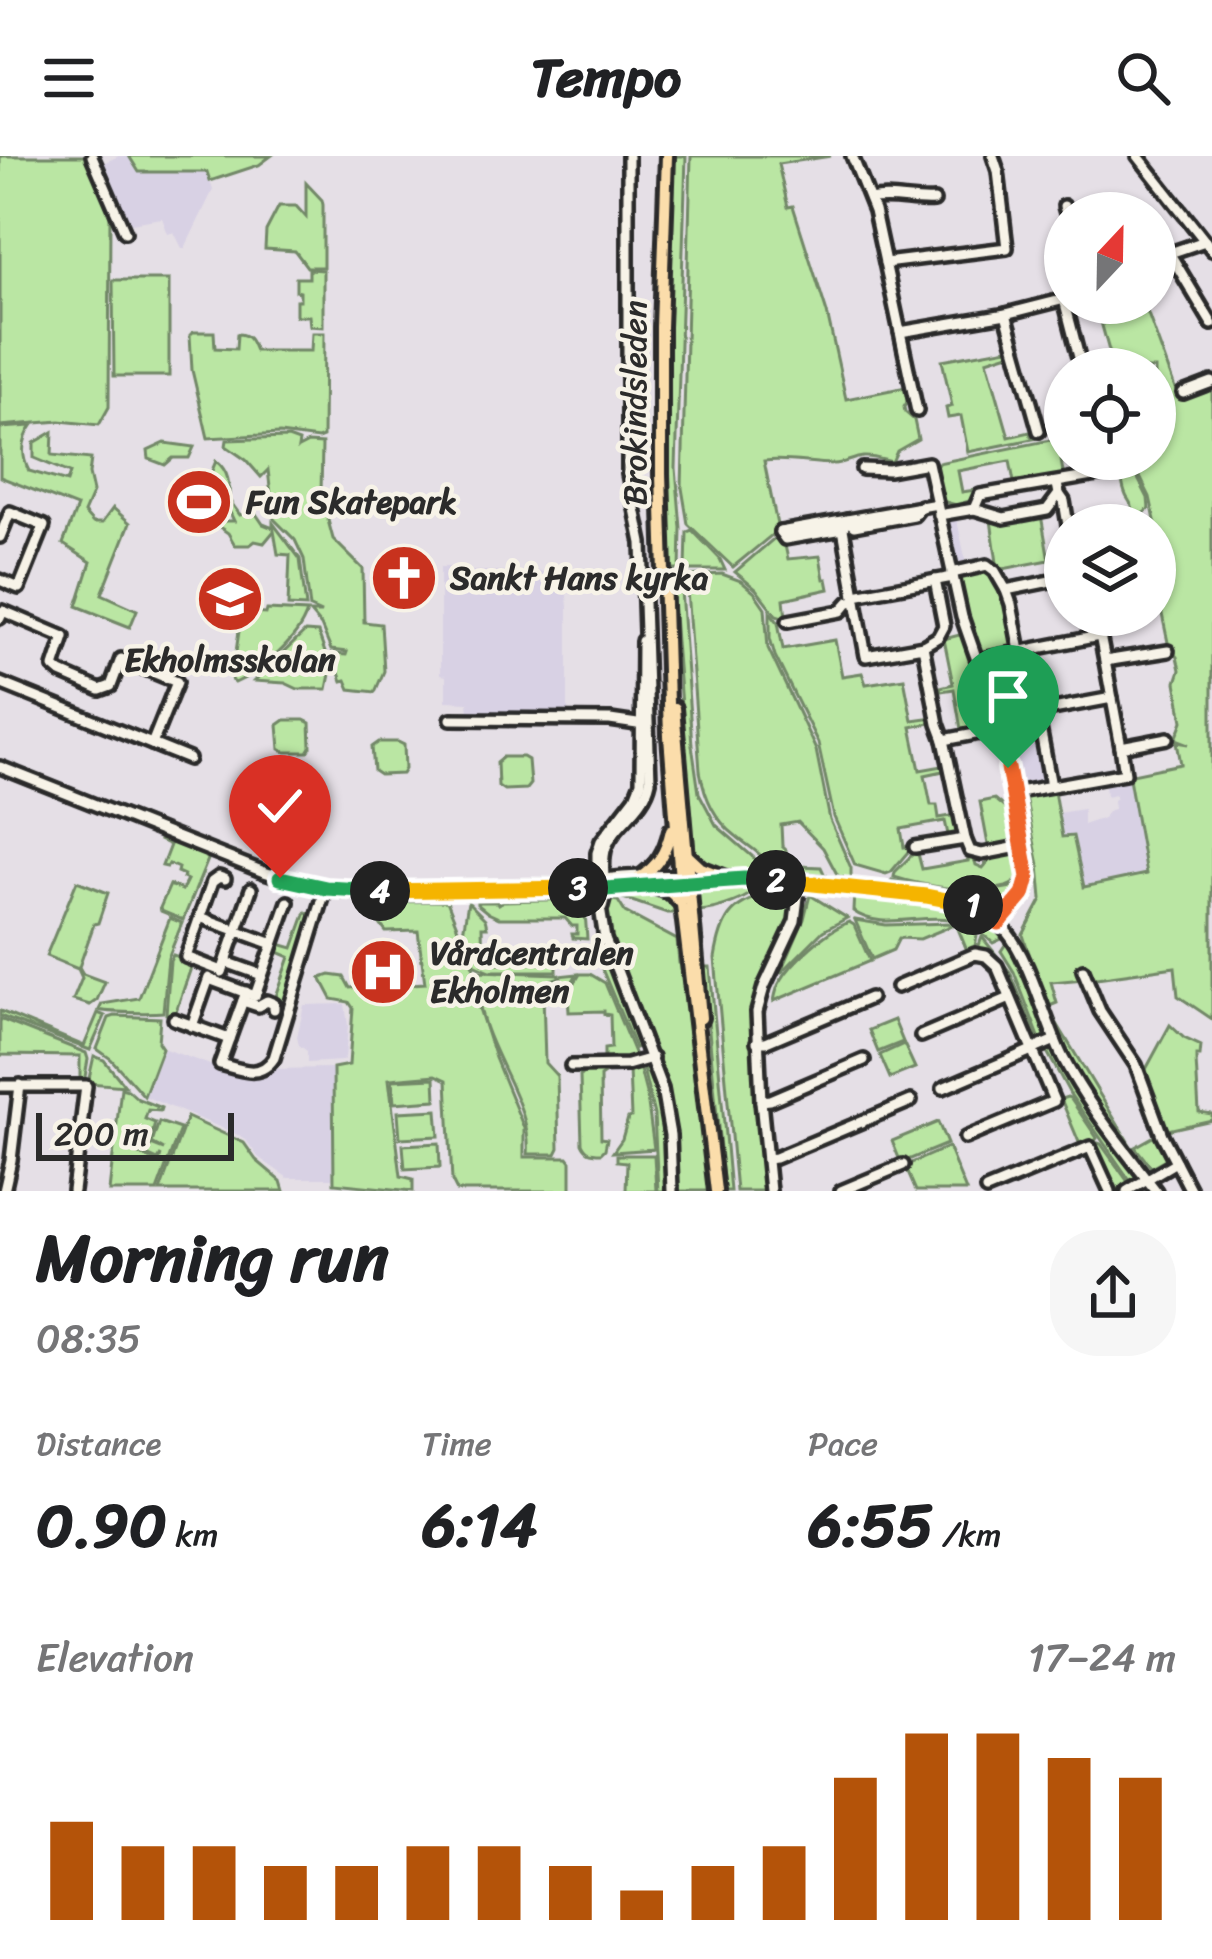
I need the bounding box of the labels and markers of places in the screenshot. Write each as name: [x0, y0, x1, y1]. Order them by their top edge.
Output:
sports icon: Fun Skatepark: [164, 467, 234, 537]
place label: Fun Skatepark: [245, 473, 457, 531]
church icon: Sankt Hans kyrka: [369, 543, 439, 613]
place label: Sankt Hans kyrka: [449, 549, 709, 607]
school or university icon: Ekholmsskolan: [195, 564, 265, 634]
place label: Ekholmsskolan: [124, 631, 336, 689]
pin: [957, 645, 1059, 768]
pin: [229, 755, 331, 878]
pin: 2: [746, 850, 806, 910]
pin: 3: [548, 858, 608, 918]
pin: 4: [350, 861, 410, 921]
pin: 1: [943, 875, 1003, 935]
place label: Vårdcentralen Ekholmen: [430, 924, 634, 1020]
hospital icon: Vårdcentralen Ekholmen: [348, 937, 418, 1007]

